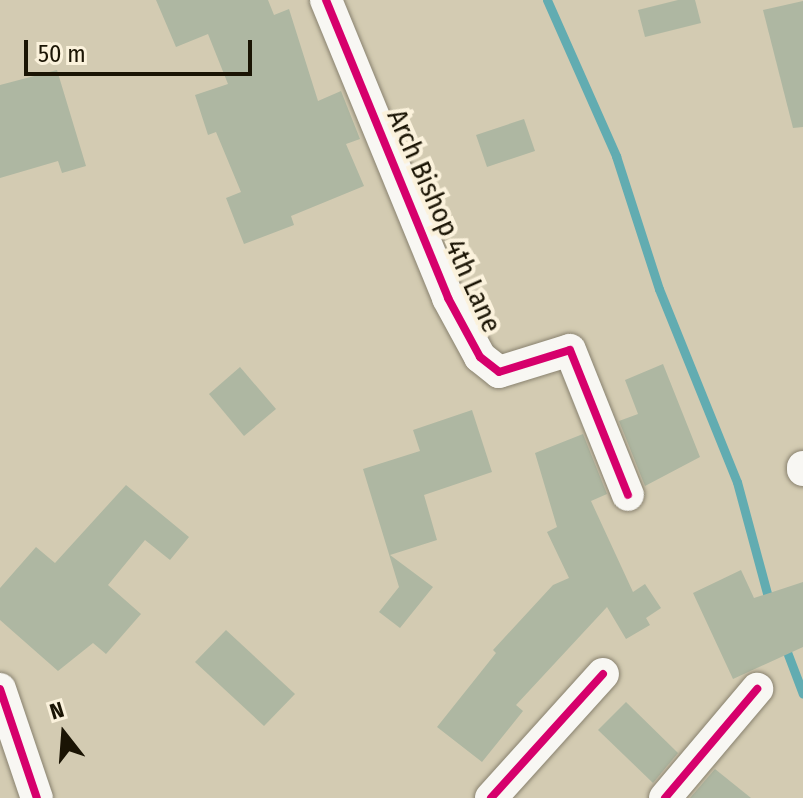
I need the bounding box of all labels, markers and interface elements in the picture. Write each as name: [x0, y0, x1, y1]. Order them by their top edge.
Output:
scale bar: [28, 24, 256, 74]
text: 50 m: [38, 40, 86, 68]
street label: Arch Bishop 4th Lane: [380, 104, 508, 338]
north arrow: [24, 694, 104, 774]
text: N: [47, 696, 67, 725]

